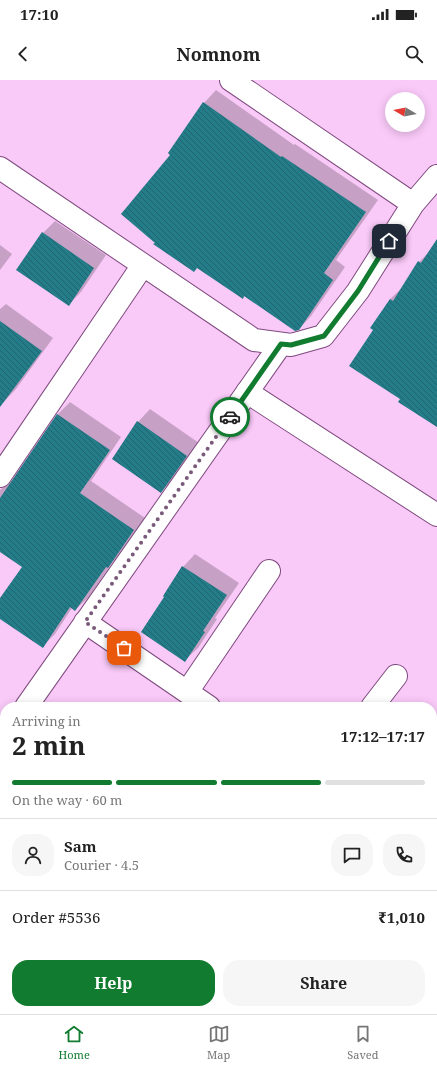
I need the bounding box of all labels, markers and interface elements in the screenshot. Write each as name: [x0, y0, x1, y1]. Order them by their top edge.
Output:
text: 17:10: [20, 4, 58, 24]
text: Nomnom: [177, 42, 260, 66]
icon: back: [12, 43, 34, 65]
icon: search: [403, 43, 425, 65]
north arrow: [385, 92, 425, 132]
map controls: [385, 92, 425, 132]
pin: [372, 224, 406, 258]
icon: home: [378, 230, 400, 252]
courier: [210, 397, 250, 437]
icon: car: [219, 406, 241, 428]
pin: [107, 631, 141, 665]
icon: bag: [113, 637, 135, 659]
text: Arriving in: [12, 712, 81, 730]
text: 17:12–17:17: [341, 726, 425, 746]
text: 2 min: [12, 727, 86, 763]
text: On the way · 60 m: [12, 791, 122, 809]
button: person: [12, 834, 54, 876]
button: chat: [331, 834, 373, 876]
button: phone: [383, 834, 425, 876]
text: Sam: [64, 836, 96, 856]
text: Courier · 4.5: [64, 856, 139, 874]
text: Order #5536: [12, 907, 100, 927]
text: ₹1,010: [378, 907, 425, 927]
button: Help: [12, 960, 215, 1006]
button: Share: [223, 960, 425, 1006]
tab: Home: [59, 1023, 90, 1062]
tab: Map: [207, 1023, 230, 1062]
tab: Saved: [347, 1023, 378, 1062]

